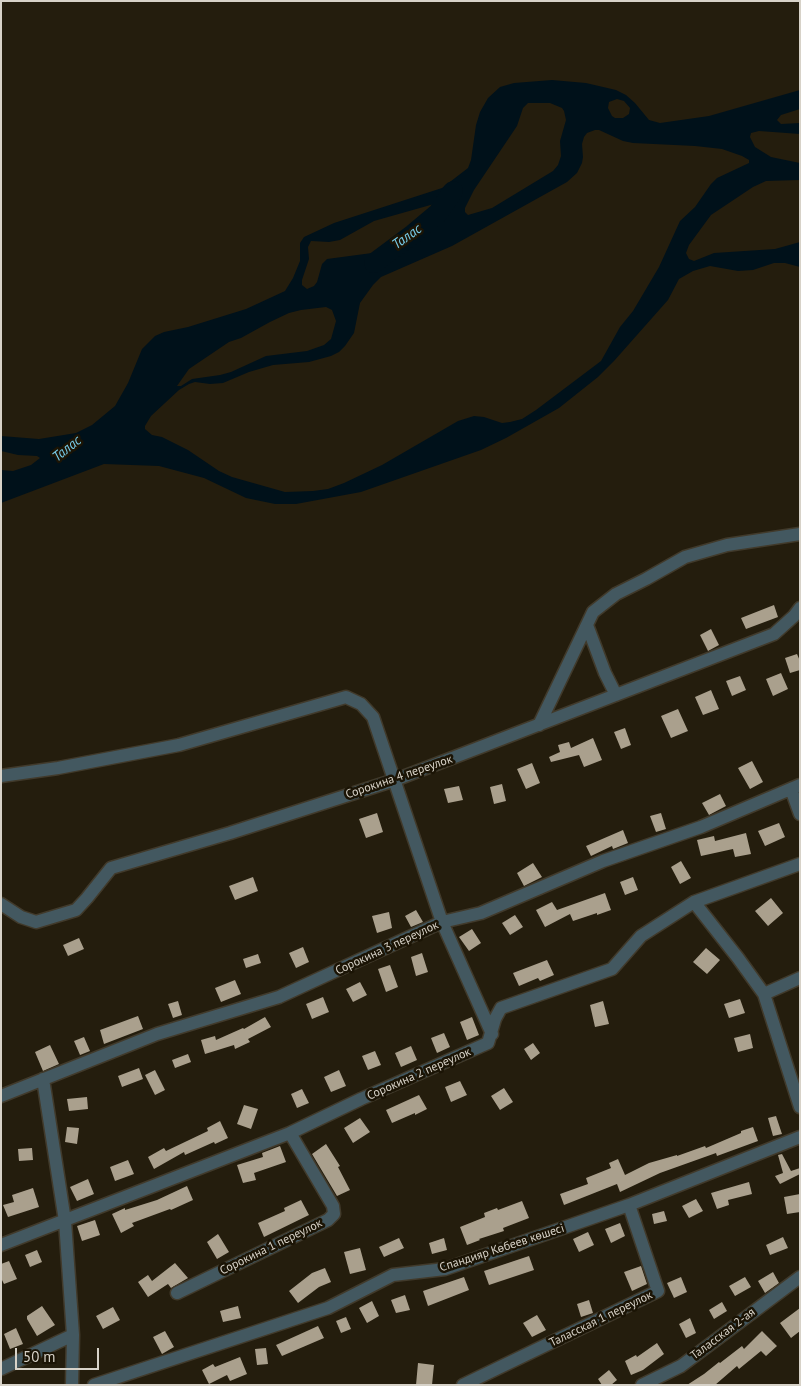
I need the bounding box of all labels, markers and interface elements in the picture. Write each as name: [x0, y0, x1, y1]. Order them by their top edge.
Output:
water label: Талас: [389, 221, 425, 253]
water label: Талас: [49, 432, 85, 466]
street label: Сорокина 4 переулок: [344, 752, 454, 802]
street label: Сорокина 3 переулок: [333, 918, 441, 978]
street label: Сорокина 2 переулок: [365, 1045, 473, 1103]
street label: Сорокина 1 переулок: [218, 1216, 324, 1278]
street label: Спандияр Көбеев көшесі: [438, 1221, 566, 1275]
street label: Таласская 1 переулок: [547, 1288, 655, 1350]
street label: Таласская 2-ая: [688, 1305, 758, 1363]
scale bar: [18, 1338, 101, 1370]
text: 50 m: [23, 1347, 56, 1366]

